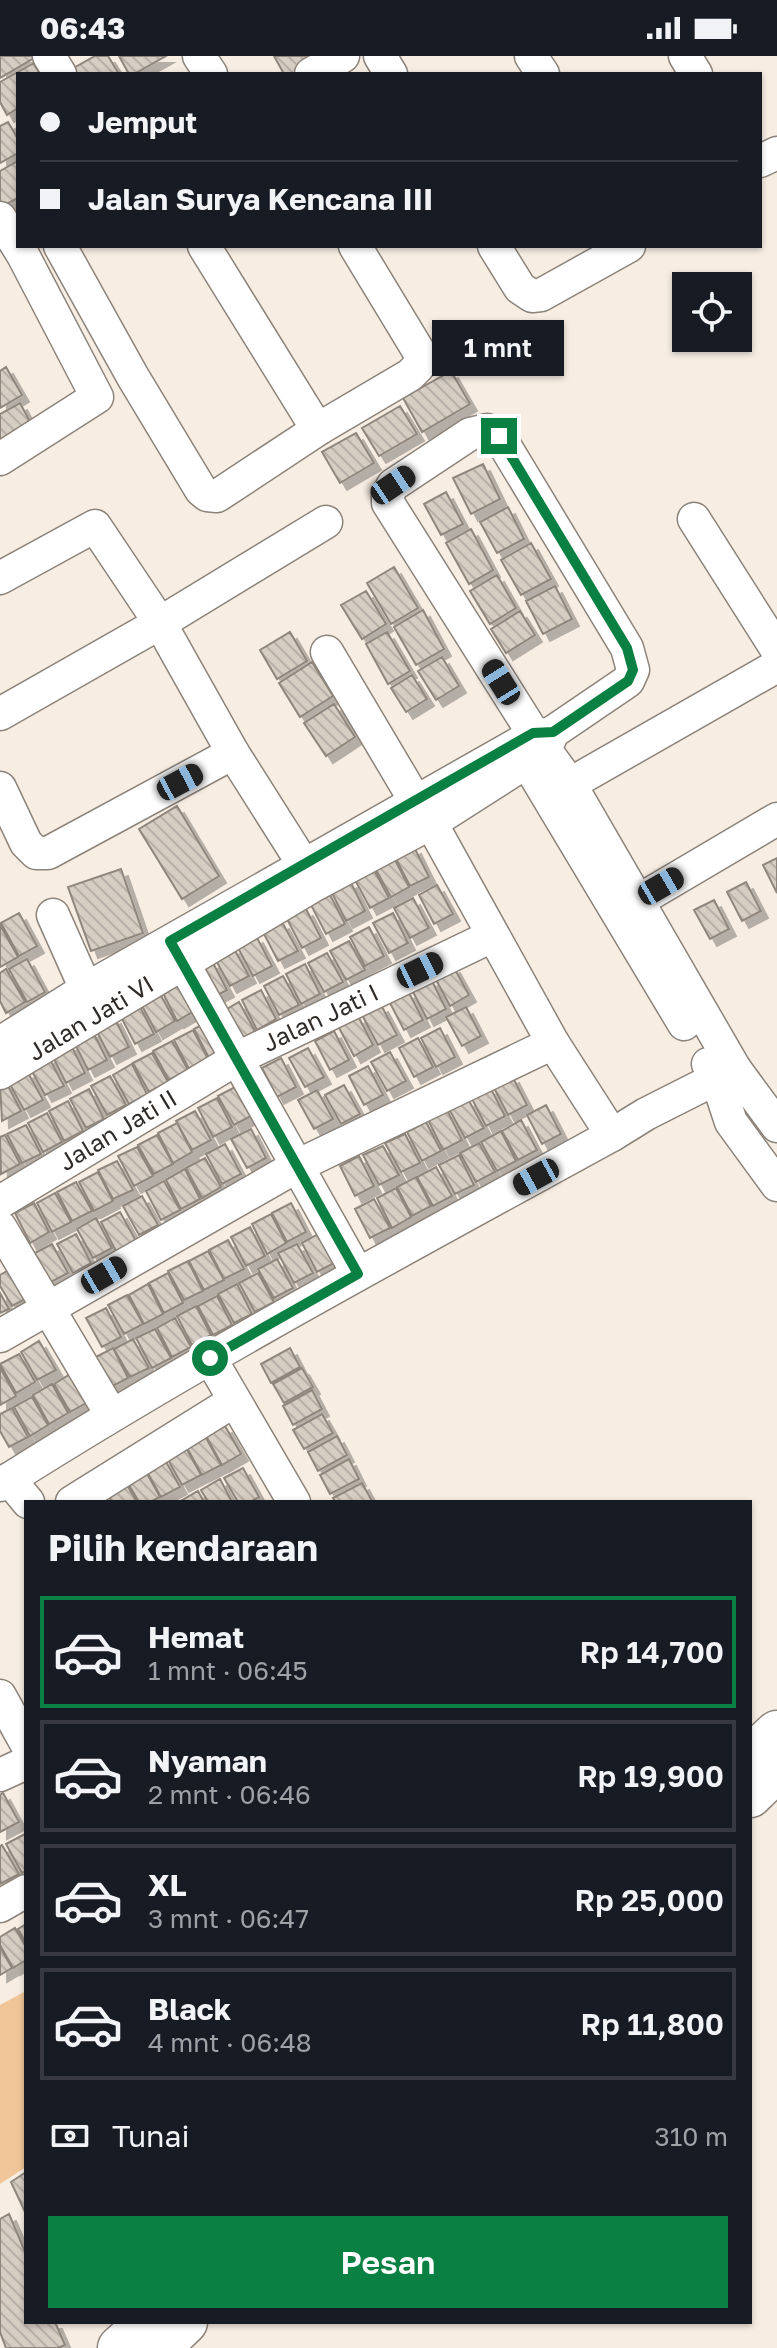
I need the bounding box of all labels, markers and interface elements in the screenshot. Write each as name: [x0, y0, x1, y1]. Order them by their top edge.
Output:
text: 06:43: [40, 10, 125, 46]
text: Jemput: [88, 104, 197, 140]
text: Jalan Surya Kencana III: [88, 181, 433, 217]
map controls: [672, 272, 752, 352]
button: locate: [672, 272, 752, 352]
callout: 1 mnt: [433, 320, 565, 376]
text: 1 mnt: [464, 332, 532, 363]
route end: [481, 418, 517, 454]
car: [366, 462, 420, 508]
car: [478, 655, 524, 709]
car: [153, 760, 207, 804]
car: [634, 864, 688, 908]
car: [393, 949, 447, 991]
street label: Jalan Jati VI: [22, 969, 158, 1066]
street label: Jalan Jati I: [257, 977, 383, 1057]
street label: Jalan Jati II: [53, 1083, 182, 1176]
car: [509, 1155, 563, 1199]
car: [77, 1253, 131, 1297]
route start: [192, 1340, 228, 1376]
text: Pilih kendaraan: [48, 1526, 318, 1569]
icon: car: [52, 1616, 124, 1688]
text: Hemat: [148, 1619, 244, 1655]
text: Rp 14,700: [580, 1634, 724, 1670]
text: 1 mnt · 06:45: [148, 1655, 308, 1686]
icon: car: [52, 1740, 124, 1812]
text: Nyaman: [148, 1743, 267, 1779]
text: Rp 19,900: [577, 1758, 724, 1794]
text: 2 mnt · 06:46: [148, 1779, 311, 1810]
icon: car: [52, 1864, 124, 1936]
text: XL: [148, 1867, 187, 1903]
text: Rp 25,000: [575, 1882, 724, 1918]
text: 3 mnt · 06:47: [148, 1903, 309, 1934]
icon: car: [52, 1988, 124, 2060]
text: Black: [148, 1991, 231, 2027]
text: Rp 11,800: [581, 2006, 724, 2042]
text: 4 mnt · 06:48: [148, 2027, 312, 2058]
icon: cash: [48, 2114, 92, 2158]
text: Tunai: [112, 2118, 190, 2154]
text: 310 m: [655, 2121, 728, 2152]
button: Pesan: [48, 2216, 728, 2308]

